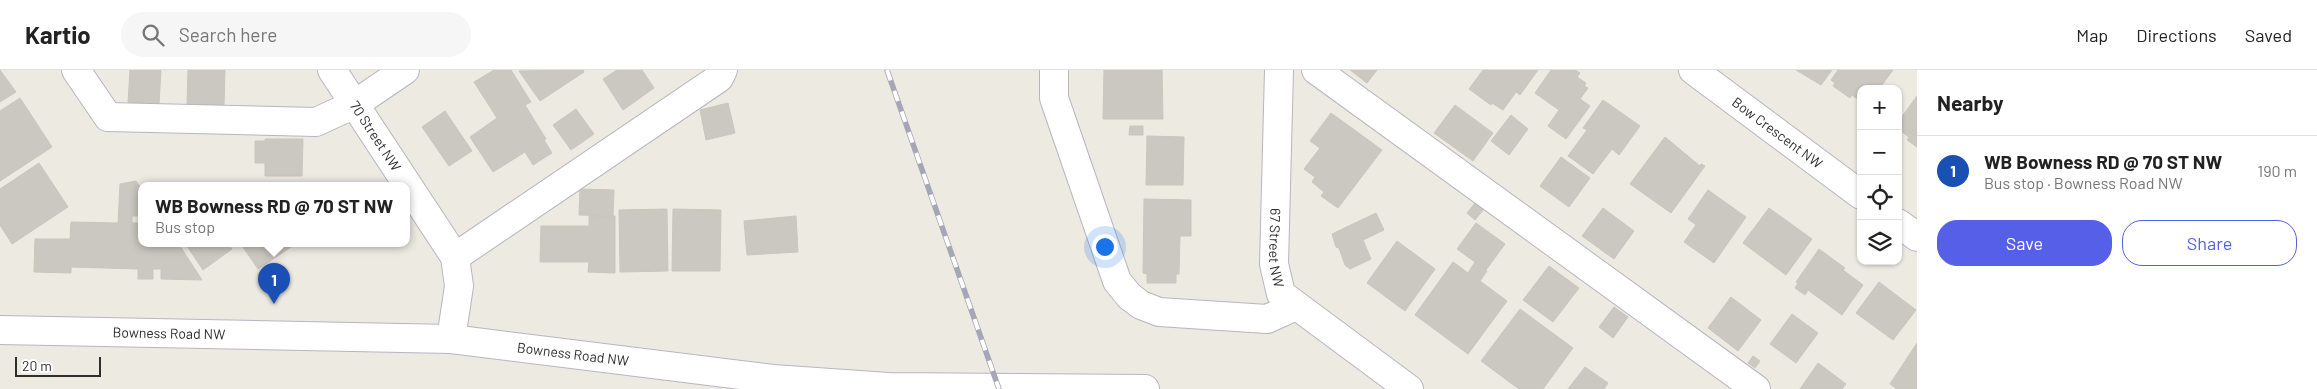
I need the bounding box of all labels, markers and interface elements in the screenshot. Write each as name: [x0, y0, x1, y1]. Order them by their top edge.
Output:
search box: [121, 12, 471, 57]
text: Kartio: [25, 20, 91, 49]
icon: search: [139, 21, 167, 49]
text: Search here: [179, 23, 277, 46]
text: Map: [2076, 24, 2108, 46]
text: Directions: [2136, 24, 2217, 46]
text: Saved: [2245, 24, 2292, 46]
map controls: [1857, 85, 1902, 265]
button: +: [1857, 85, 1902, 130]
text: Nearby: [1937, 90, 2003, 115]
street label: Bow Crescent NW: [1729, 93, 1826, 172]
street label: 70 Street NW: [347, 98, 405, 174]
button: −: [1857, 130, 1902, 175]
text: WB Bowness RD @ 70 ST NW: [1984, 150, 2222, 173]
text: 1: [1950, 161, 1956, 180]
text: 190 m: [2258, 161, 2297, 180]
text: Bus stop · Bowness Road NW: [1984, 173, 2183, 192]
button: locate: [1857, 175, 1902, 220]
popup: [138, 182, 410, 247]
text: WB Bowness RD @ 70 ST NW: [155, 194, 393, 217]
street label: 67 Street NW: [1266, 208, 1288, 289]
text: Bus stop: [155, 217, 215, 236]
button: layers: [1857, 220, 1902, 265]
button: Save: [1937, 220, 2112, 266]
button: Share: [2122, 220, 2297, 266]
your location: [1092, 234, 1118, 260]
pin: 1: [258, 263, 290, 304]
street label: Bowness Road NW: [112, 323, 225, 342]
street label: Bowness Road NW: [516, 338, 630, 369]
scale bar: [15, 354, 101, 377]
text: 20 m: [22, 357, 52, 374]

